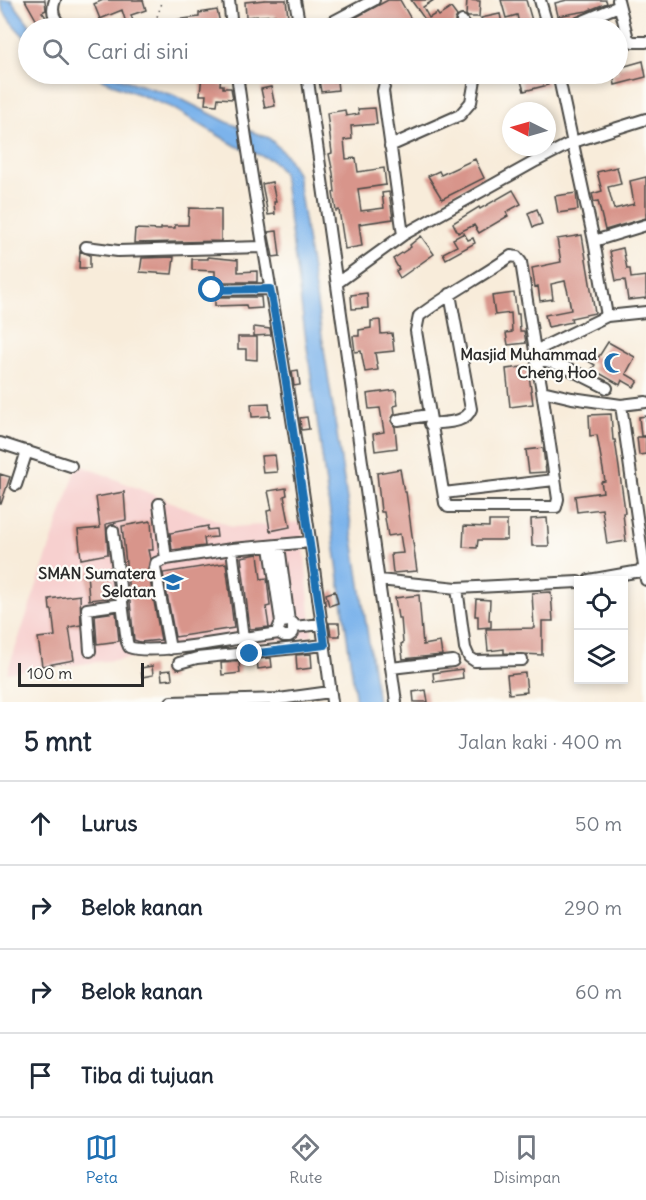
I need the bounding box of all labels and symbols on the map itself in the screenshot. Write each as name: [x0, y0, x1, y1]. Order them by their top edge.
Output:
north arrow: [502, 102, 556, 156]
route start: [198, 276, 224, 302]
place label: Masjid Muhammad Cheng Hoo: [460, 344, 598, 383]
mosque icon: Masjid Muhammad Cheng Hoo: [602, 351, 626, 375]
place label: SMAN Sumatera Selatan: [38, 563, 156, 601]
school or university icon: SMAN Sumatera Selatan: [161, 570, 185, 594]
route end: [236, 640, 262, 666]
scale bar: [18, 660, 144, 688]

